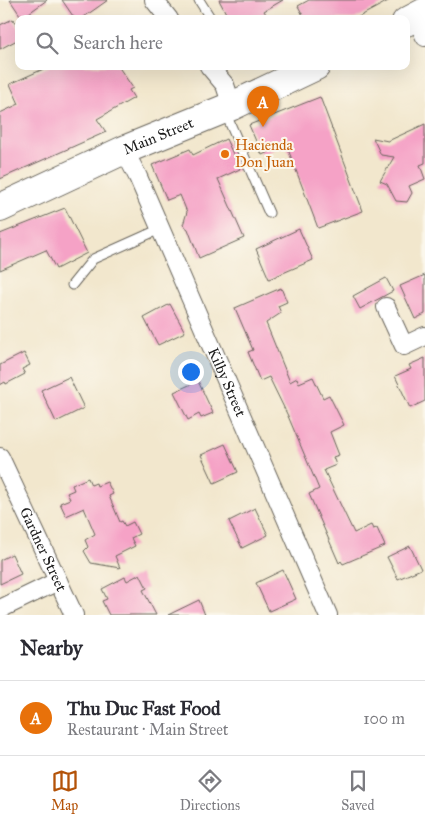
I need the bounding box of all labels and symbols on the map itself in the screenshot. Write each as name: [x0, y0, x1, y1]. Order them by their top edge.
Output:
pin: A: [247, 86, 279, 127]
street label: Main Street: [120, 113, 197, 158]
place label: Hacienda Don Juan: [235, 136, 294, 172]
marker: Hacienda Don Juan: [219, 148, 231, 160]
street label: Kilby Street: [204, 345, 250, 420]
your location: [178, 359, 204, 385]
street label: Gardner Street: [16, 504, 71, 595]

